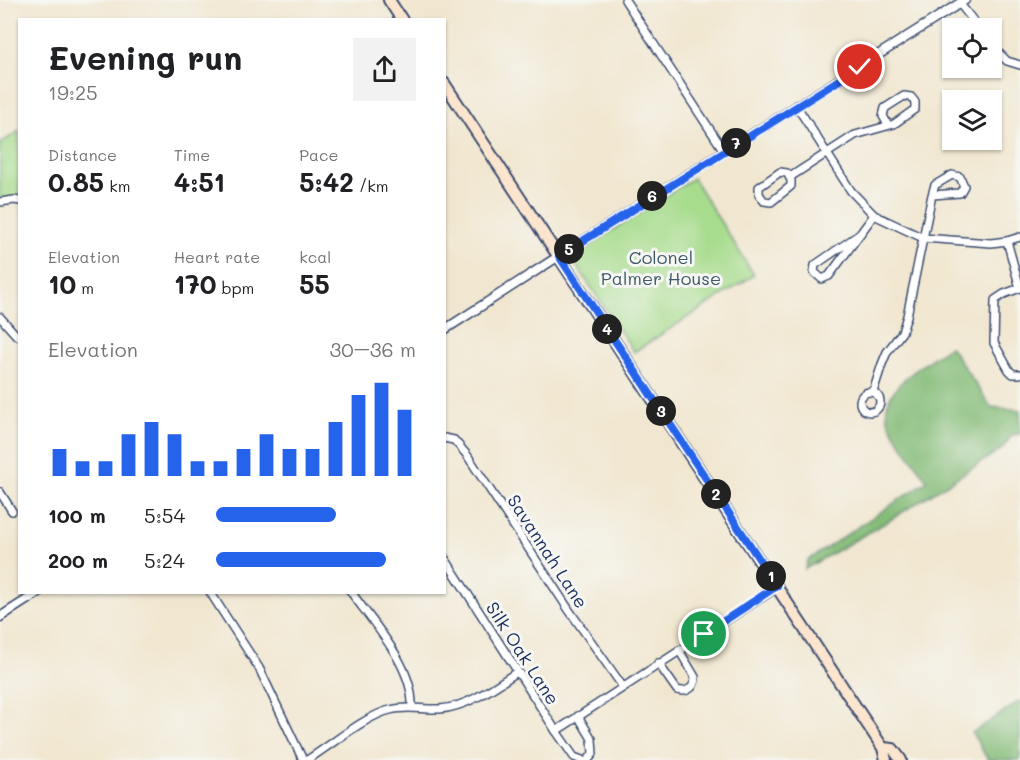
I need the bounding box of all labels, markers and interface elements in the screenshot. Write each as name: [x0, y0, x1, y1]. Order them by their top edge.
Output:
map controls: [942, 18, 1002, 150]
button: locate: [942, 18, 1002, 78]
text: Evening run: [48, 35, 242, 78]
button: share: [353, 38, 416, 101]
pin: [834, 41, 885, 92]
icon: check: [843, 50, 876, 83]
text: 19:25: [48, 79, 98, 105]
button: layers: [942, 90, 1002, 150]
pin: 7: [721, 128, 751, 158]
text: 7: [732, 132, 740, 153]
text: Distance: [48, 144, 117, 165]
text: Time: [174, 144, 210, 165]
text: Pace: [299, 144, 338, 165]
text: 0.85: [48, 165, 104, 199]
text: 4:51: [174, 165, 225, 199]
text: 5:42: [299, 165, 354, 199]
text: km: [104, 175, 130, 196]
text: /km: [354, 175, 389, 196]
pin: 6: [637, 181, 667, 211]
text: 6: [647, 185, 657, 206]
pin: 5: [554, 234, 584, 264]
text: 5: [564, 238, 574, 259]
park label: Colonel Palmer House: [601, 245, 721, 290]
text: Elevation: [48, 246, 120, 267]
text: Heart rate: [174, 246, 260, 267]
text: kcal: [299, 246, 331, 267]
text: 10: [48, 267, 76, 301]
text: 170: [174, 267, 216, 301]
text: 55: [299, 267, 330, 301]
text: m: [76, 277, 94, 298]
text: bpm: [216, 277, 254, 298]
pin: 4: [592, 314, 622, 344]
text: 4: [602, 318, 612, 339]
text: Elevation: [48, 336, 138, 362]
text: 30–36 m: [329, 336, 416, 362]
pin: 3: [646, 396, 676, 426]
text: 3: [656, 400, 666, 421]
pin: 2: [701, 479, 731, 509]
text: 2: [712, 483, 720, 504]
street label: Savannah Lane: [502, 490, 594, 612]
text: 100 m: [48, 502, 106, 528]
text: 5:54: [144, 502, 185, 528]
text: 200 m: [48, 547, 108, 573]
text: 5:24: [144, 547, 185, 573]
pin: 1: [756, 561, 786, 591]
text: 1: [767, 565, 775, 586]
street label: Silk Oak Lane: [481, 597, 565, 709]
pin: [678, 608, 729, 659]
icon: arrive: [687, 617, 720, 650]

